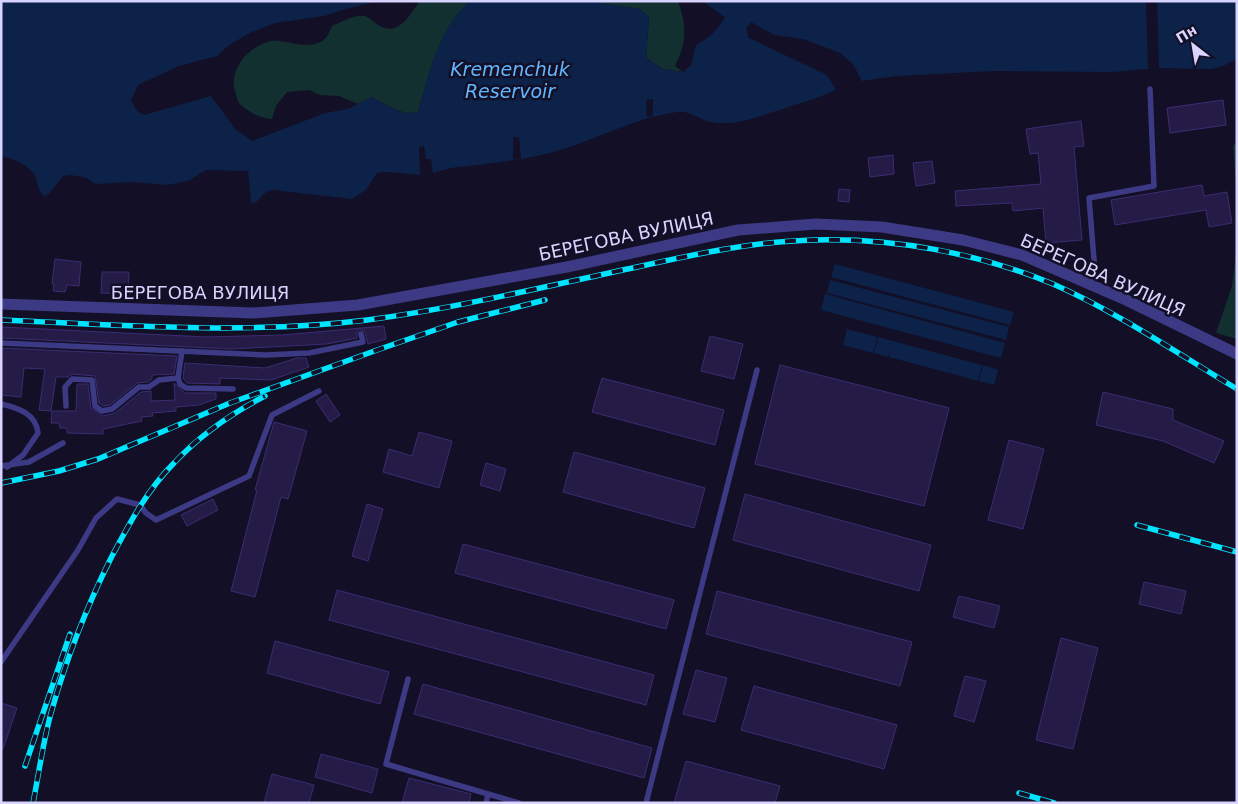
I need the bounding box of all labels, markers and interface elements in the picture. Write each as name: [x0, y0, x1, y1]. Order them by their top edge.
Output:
north arrow: [1168, 20, 1218, 70]
text: Пн: [1173, 21, 1200, 46]
water label: Kremenchuk Reservoir: [450, 58, 571, 102]
street label: БЕРЕГОВА ВУЛИЦЯ: [537, 207, 715, 265]
street label: БЕРЕГОВА ВУЛИЦЯ: [1017, 229, 1189, 321]
street label: БЕРЕГОВА ВУЛИЦЯ: [111, 282, 289, 303]

